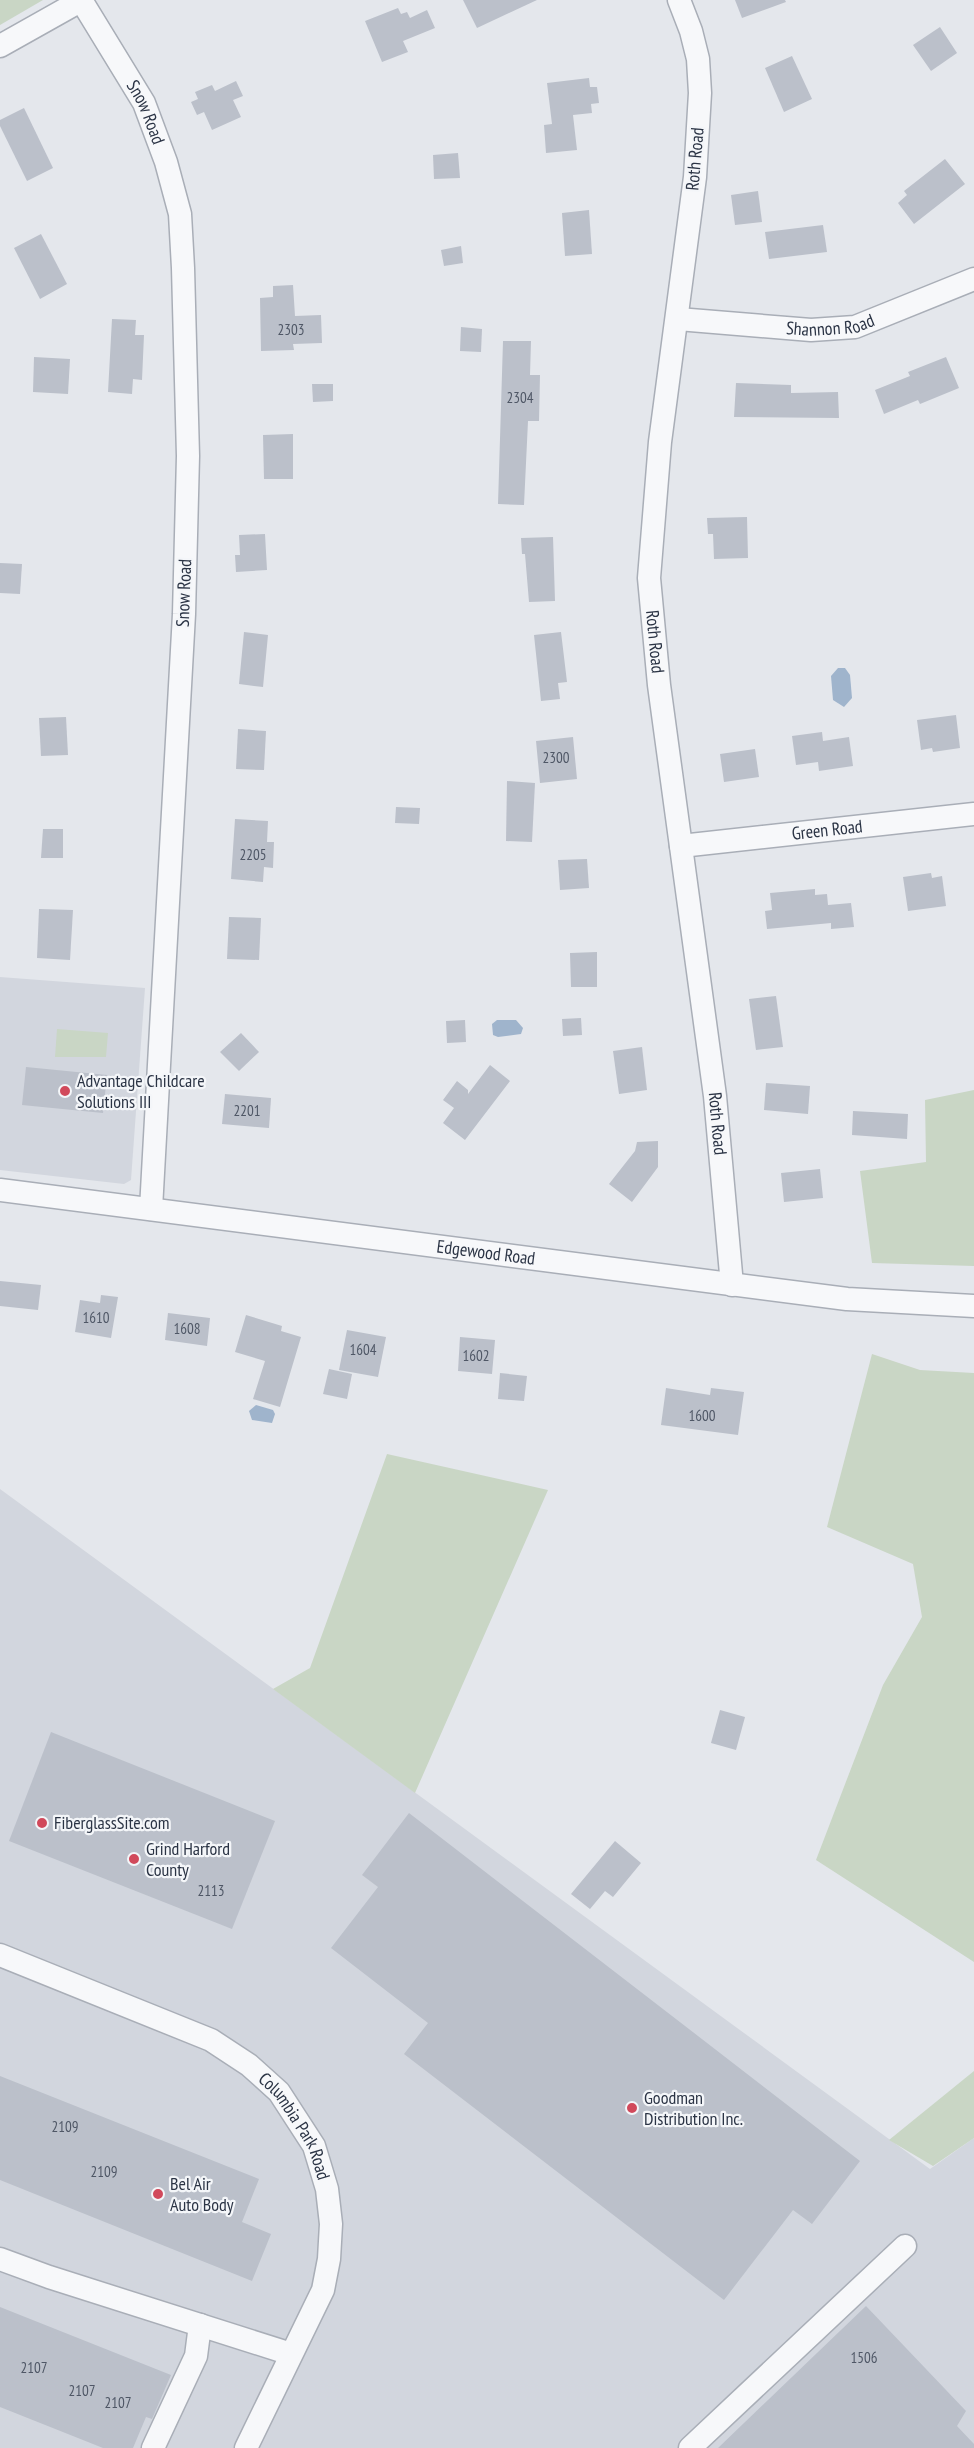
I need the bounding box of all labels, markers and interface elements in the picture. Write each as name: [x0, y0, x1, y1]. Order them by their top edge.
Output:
street label: Snow Road: [122, 76, 170, 147]
street label: Roth Road: [680, 127, 709, 191]
street label: Shannon Road: [785, 308, 878, 341]
house number: 2303: [277, 320, 305, 339]
house number: 2304: [506, 388, 534, 407]
street label: Snow Road: [171, 559, 196, 627]
street label: Roth Road: [641, 609, 670, 674]
house number: 2300: [542, 748, 570, 767]
street label: Green Road: [791, 814, 864, 845]
house number: 2205: [239, 845, 267, 864]
place label: Advantage Childcare Solutions III: [77, 1069, 205, 1113]
marker: Advantage Childcare Solutions III: [58, 1084, 72, 1098]
street label: Roth Road: [704, 1091, 732, 1156]
house number: 2201: [233, 1101, 261, 1120]
street label: Edgewood Road: [435, 1234, 537, 1270]
house number: 1610: [82, 1308, 110, 1327]
house number: 1608: [173, 1319, 201, 1338]
house number: 1604: [349, 1340, 377, 1359]
house number: 1602: [462, 1346, 490, 1365]
house number: 1600: [688, 1406, 716, 1425]
place label: FiberglassSite.com: [54, 1811, 170, 1834]
marker: FiberglassSite.com: [35, 1816, 49, 1830]
place label: Grind Harford County: [146, 1837, 230, 1881]
marker: Grind Harford County: [127, 1852, 141, 1866]
house number: 2113: [197, 1881, 225, 1900]
street label: Columbia Park Road: [254, 2067, 336, 2182]
place label: Goodman Distribution Inc.: [644, 2086, 743, 2130]
marker: Goodman Distribution Inc.: [625, 2101, 639, 2115]
house number: 2109: [51, 2117, 79, 2136]
house number: 2109: [90, 2162, 118, 2181]
place label: Bel Air Auto Body: [170, 2172, 234, 2216]
marker: Bel Air Auto Body: [151, 2187, 165, 2201]
house number: 1506: [850, 2348, 878, 2367]
house number: 2107: [20, 2358, 48, 2377]
house number: 2107: [68, 2381, 96, 2400]
house number: 2107: [104, 2393, 132, 2412]

